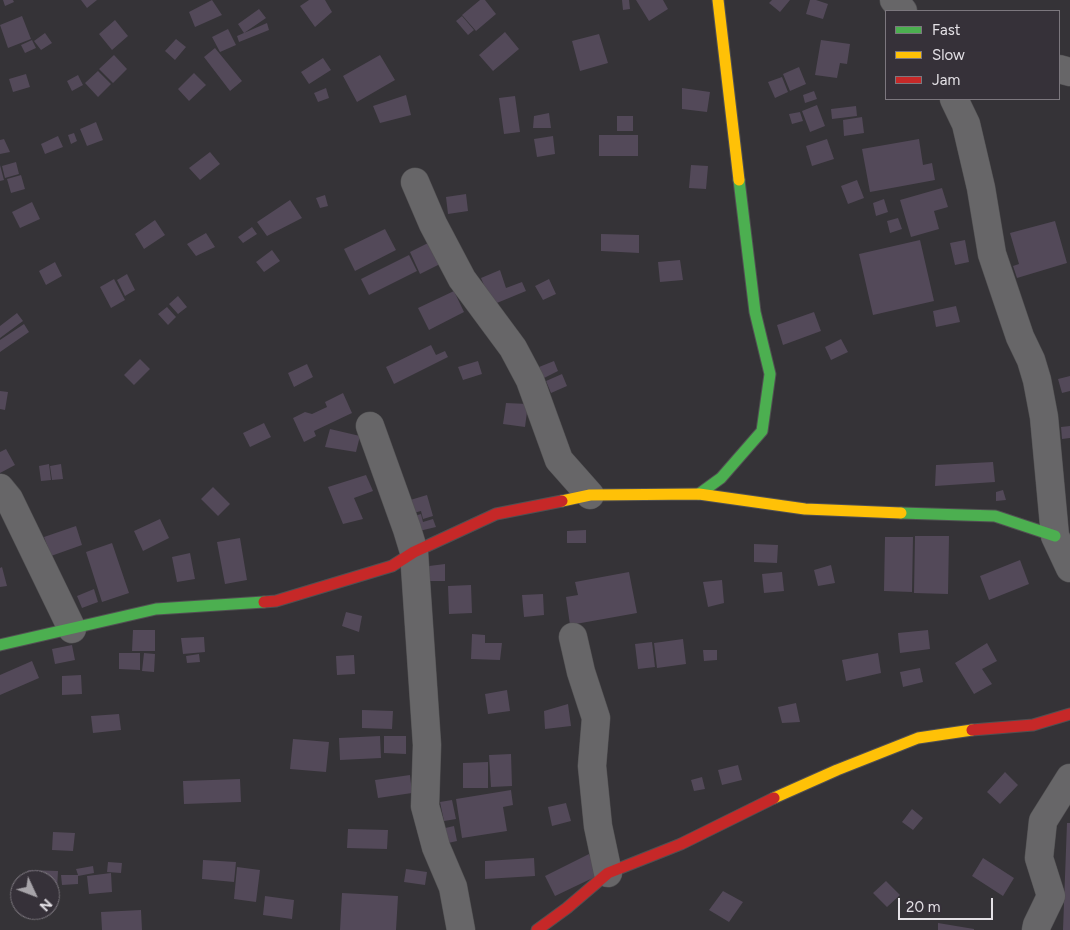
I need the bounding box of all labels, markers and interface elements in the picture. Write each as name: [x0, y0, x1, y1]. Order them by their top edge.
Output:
legend: [885, 10, 1060, 100]
text: Fast: [932, 21, 960, 39]
text: Slow: [932, 46, 965, 64]
text: Jam: [932, 71, 960, 89]
north arrow: [10, 870, 60, 920]
scale bar: [900, 888, 995, 920]
text: N: [36, 895, 56, 915]
text: 20 m: [906, 898, 940, 916]

